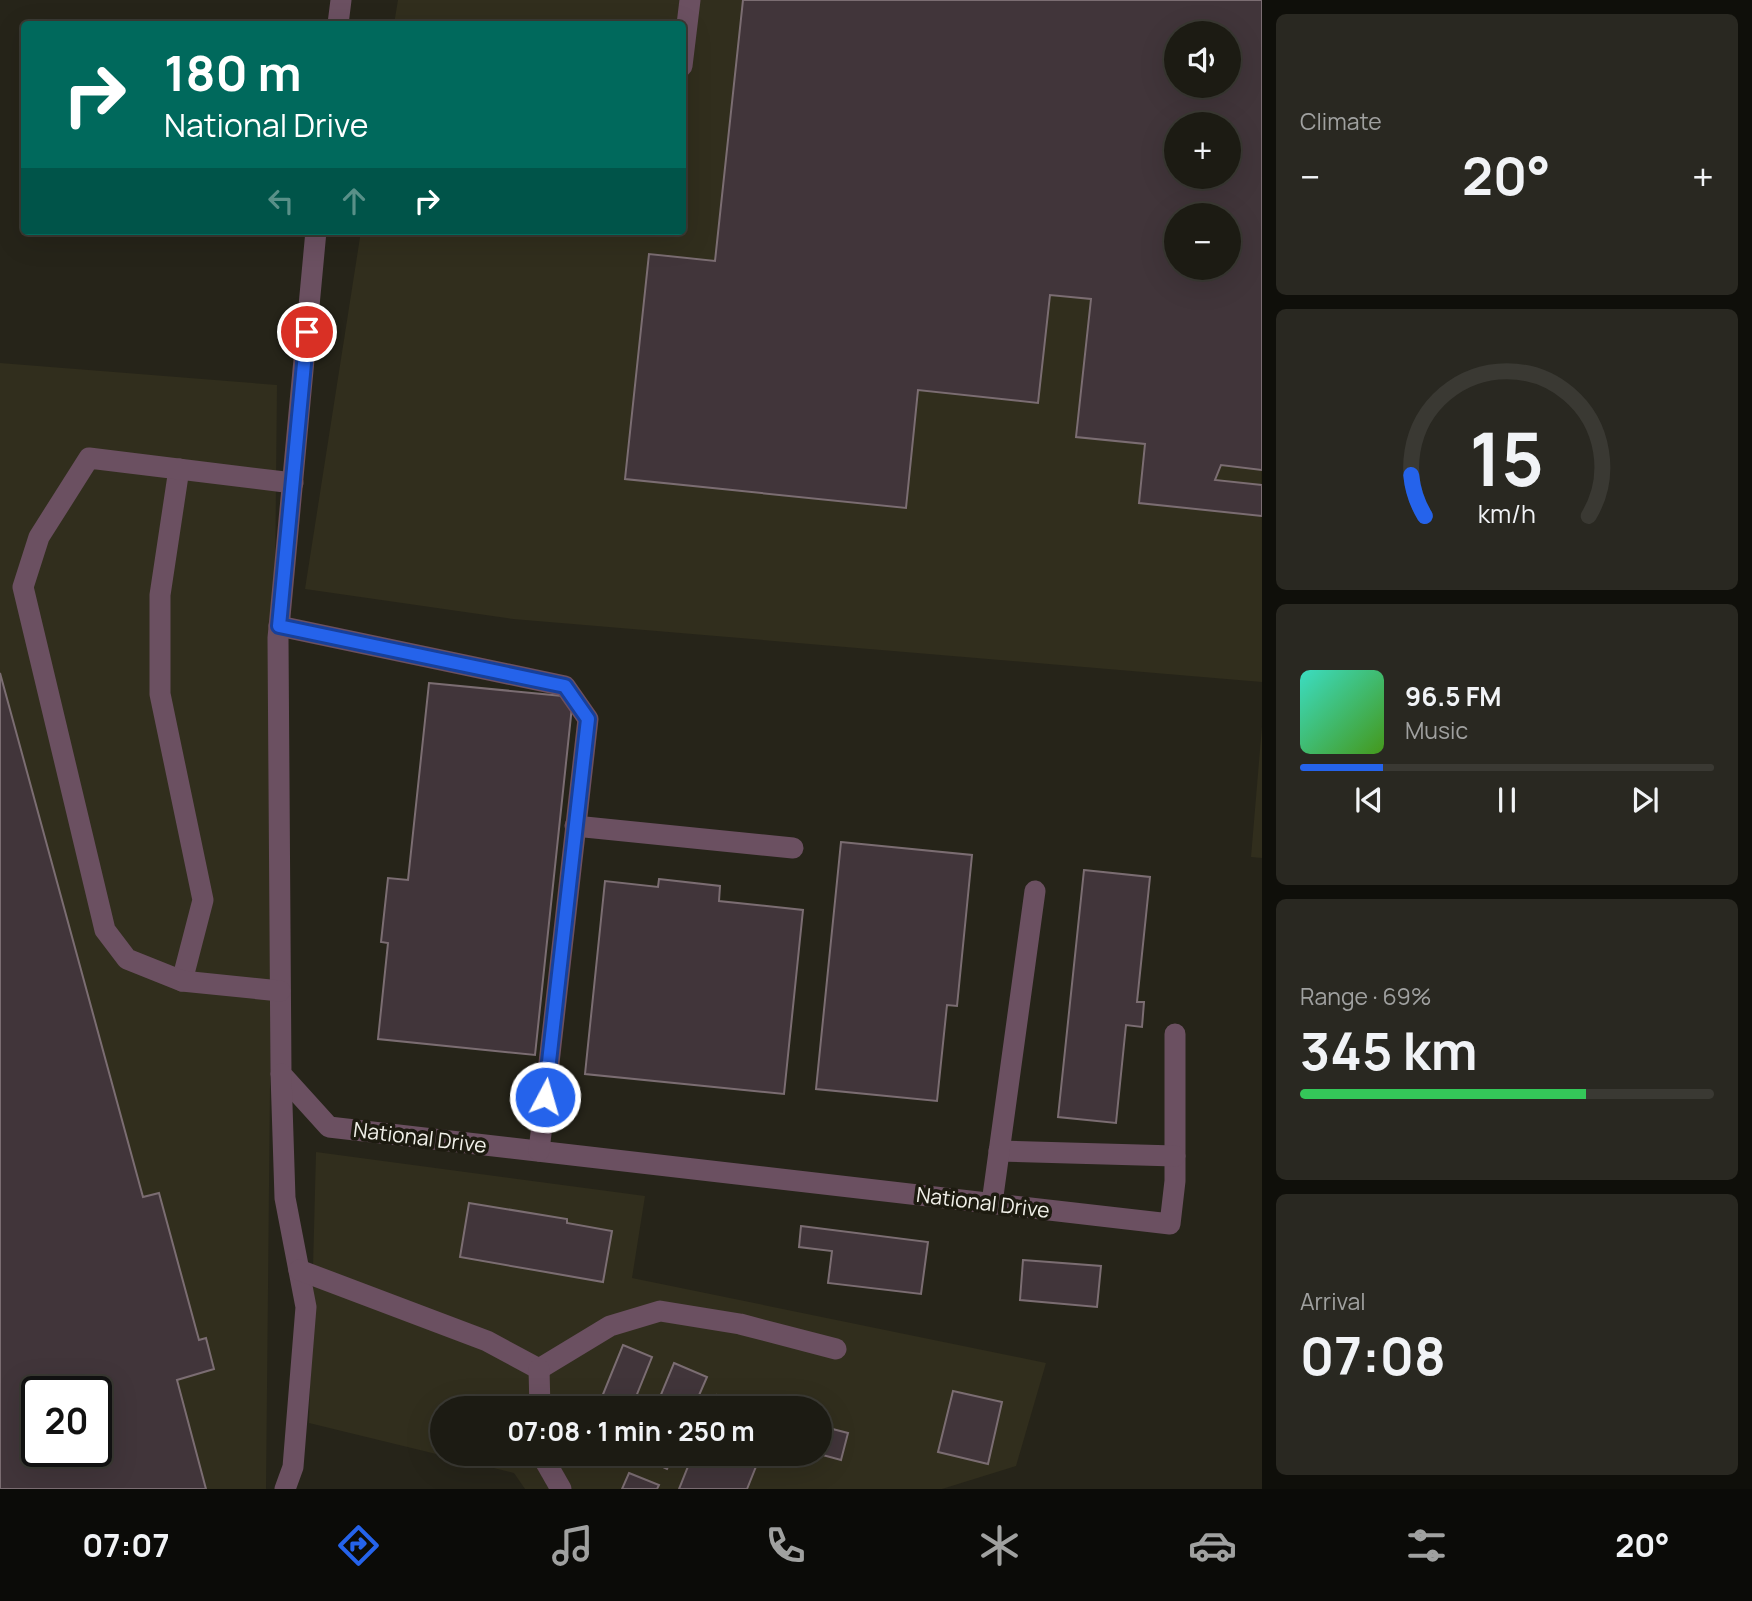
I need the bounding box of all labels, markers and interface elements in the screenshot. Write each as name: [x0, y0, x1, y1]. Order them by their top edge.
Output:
map controls: [1164, 21, 1241, 280]
button: sound: [1164, 21, 1241, 98]
text: 180 m: [164, 39, 302, 106]
icon: right: [49, 49, 140, 140]
text: National Drive: [164, 103, 368, 147]
text: Climate: [1300, 105, 1382, 137]
button: +: [1164, 112, 1241, 189]
text: 20°: [1462, 140, 1551, 211]
text: −: [1300, 150, 1321, 202]
text: +: [1692, 150, 1714, 202]
icon: left: [262, 182, 300, 220]
icon: ahead: [335, 182, 373, 220]
icon: right: [408, 182, 446, 220]
button: −: [1164, 203, 1241, 280]
pin: [277, 302, 337, 362]
icon: arrive: [288, 313, 326, 351]
text: 15: [1470, 408, 1544, 508]
text: km/h: [1478, 495, 1536, 530]
text: 96.5 FM: [1405, 678, 1502, 714]
text: Music: [1405, 714, 1468, 746]
icon: previous: [1350, 781, 1388, 819]
icon: pause: [1488, 781, 1526, 819]
icon: next: [1626, 781, 1664, 819]
text: Range · 69%: [1300, 980, 1431, 1012]
text: 345 km: [1300, 1015, 1477, 1086]
position arrow: [508, 1060, 582, 1134]
street label: National Drive: [352, 1115, 488, 1159]
street label: National Drive: [915, 1180, 1051, 1224]
text: Arrival: [1300, 1285, 1366, 1317]
text: 07:08: [1300, 1320, 1446, 1391]
speed limit sign: 20: [21, 1376, 112, 1467]
text: 07:08 · 1 min · 250 m: [507, 1413, 755, 1449]
icon: directions: [334, 1521, 383, 1570]
icon: music: [548, 1521, 597, 1570]
icon: phone: [761, 1521, 810, 1570]
icon: climate: [975, 1521, 1024, 1570]
icon: car: [1188, 1521, 1237, 1570]
icon: filters: [1402, 1521, 1451, 1570]
text: 07:07: [82, 1523, 169, 1567]
text: 20°: [1615, 1523, 1670, 1567]

